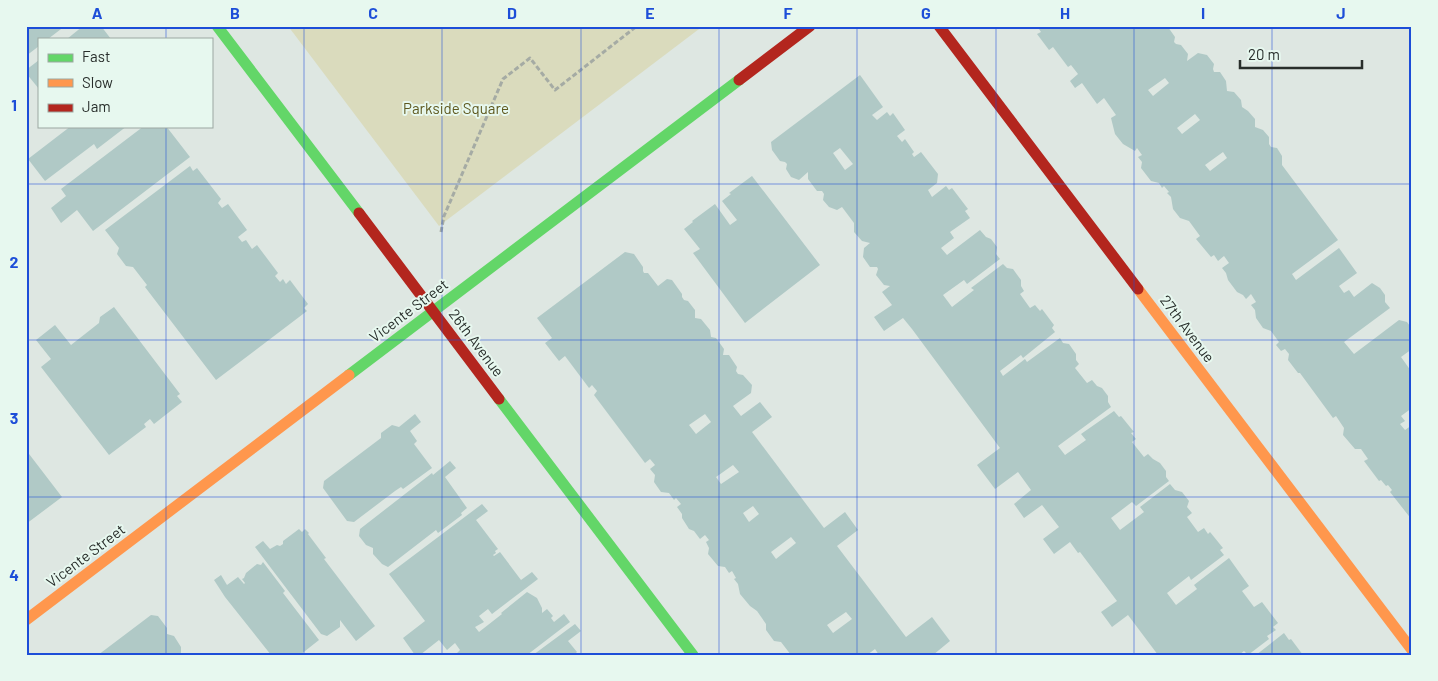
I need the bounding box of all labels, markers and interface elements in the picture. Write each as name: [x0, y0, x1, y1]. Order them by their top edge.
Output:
text: A: [92, 3, 103, 22]
text: B: [230, 3, 240, 22]
text: C: [368, 3, 378, 22]
text: D: [507, 3, 517, 22]
text: E: [645, 3, 655, 22]
text: F: [784, 3, 793, 22]
text: G: [921, 3, 931, 22]
text: H: [1060, 3, 1070, 22]
text: I: [1201, 3, 1205, 22]
text: J: [1336, 3, 1346, 22]
legend: [38, 38, 212, 128]
scale bar: [1240, 38, 1363, 70]
text: 20 m: [1248, 45, 1280, 63]
text: Fast: [82, 47, 110, 65]
text: Slow: [82, 73, 113, 91]
text: 1: [11, 95, 17, 114]
text: Jam: [82, 97, 111, 115]
park label: Parkside Square: [403, 99, 509, 117]
text: 2: [10, 252, 19, 271]
street label: Vicente Street: [366, 275, 451, 346]
street label: 27th Avenue: [1157, 291, 1219, 366]
street label: 26th Avenue: [446, 305, 508, 380]
text: 3: [10, 408, 18, 427]
street label: Vicente Street: [43, 520, 128, 591]
text: 4: [9, 565, 19, 584]

